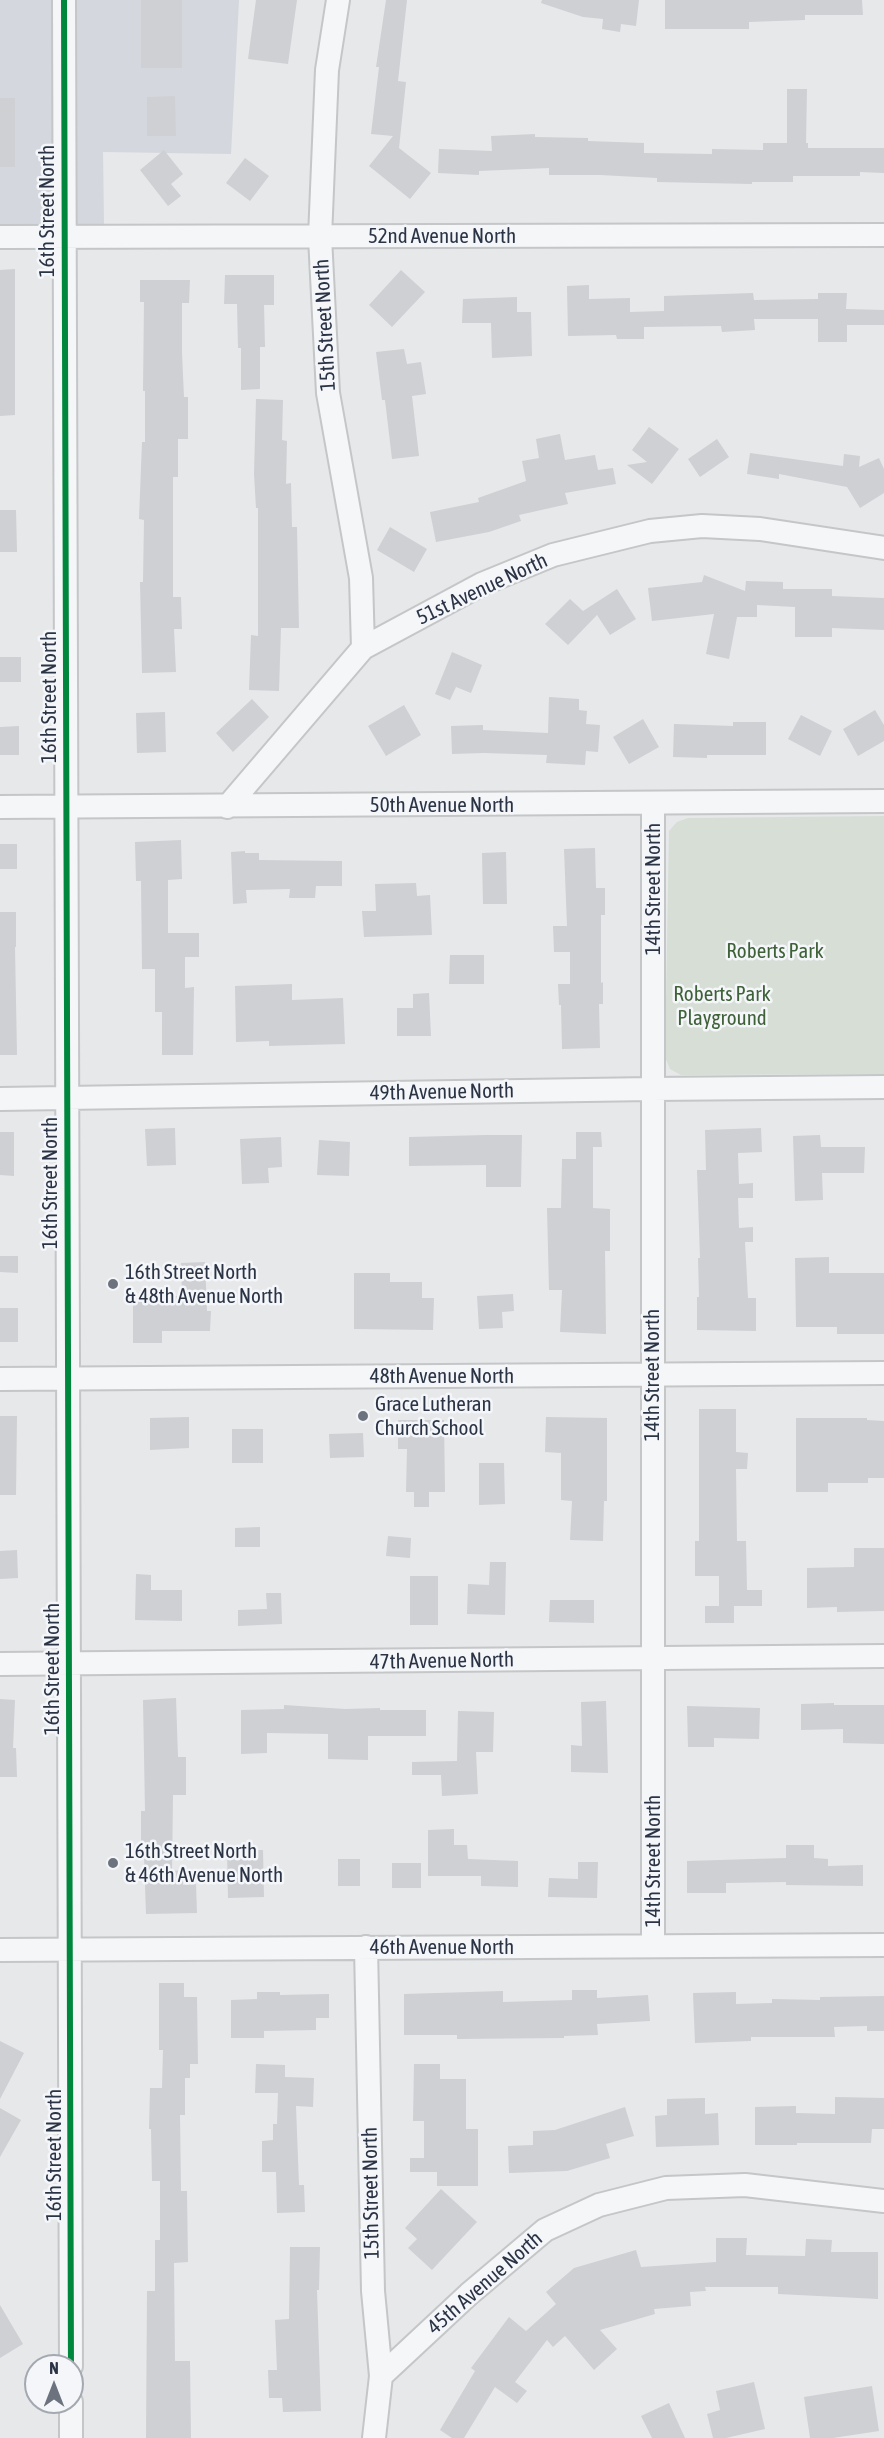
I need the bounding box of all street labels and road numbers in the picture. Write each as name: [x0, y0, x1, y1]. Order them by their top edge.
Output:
street label: 16th Street North: [34, 145, 60, 277]
street label: 52nd Avenue North: [368, 223, 516, 249]
street label: 15th Street North: [309, 258, 341, 392]
street label: 51st Avenue North: [413, 548, 551, 630]
street label: 16th Street North: [36, 631, 62, 763]
street label: 50th Avenue North: [370, 792, 514, 818]
street label: 14th Street North: [640, 823, 666, 955]
street label: 49th Avenue North: [370, 1078, 514, 1106]
street label: 16th Street North: [37, 1117, 63, 1249]
street label: 14th Street North: [639, 1309, 665, 1441]
street label: 48th Avenue North: [370, 1363, 514, 1389]
street label: 16th Street North: [39, 1603, 65, 1735]
street label: 47th Avenue North: [370, 1647, 514, 1675]
street label: 14th Street North: [640, 1795, 666, 1927]
street label: 46th Avenue North: [370, 1934, 514, 1960]
street label: 16th Street North: [41, 2089, 67, 2221]
street label: 15th Street North: [357, 2127, 385, 2259]
street label: 45th Avenue North: [422, 2226, 548, 2340]

